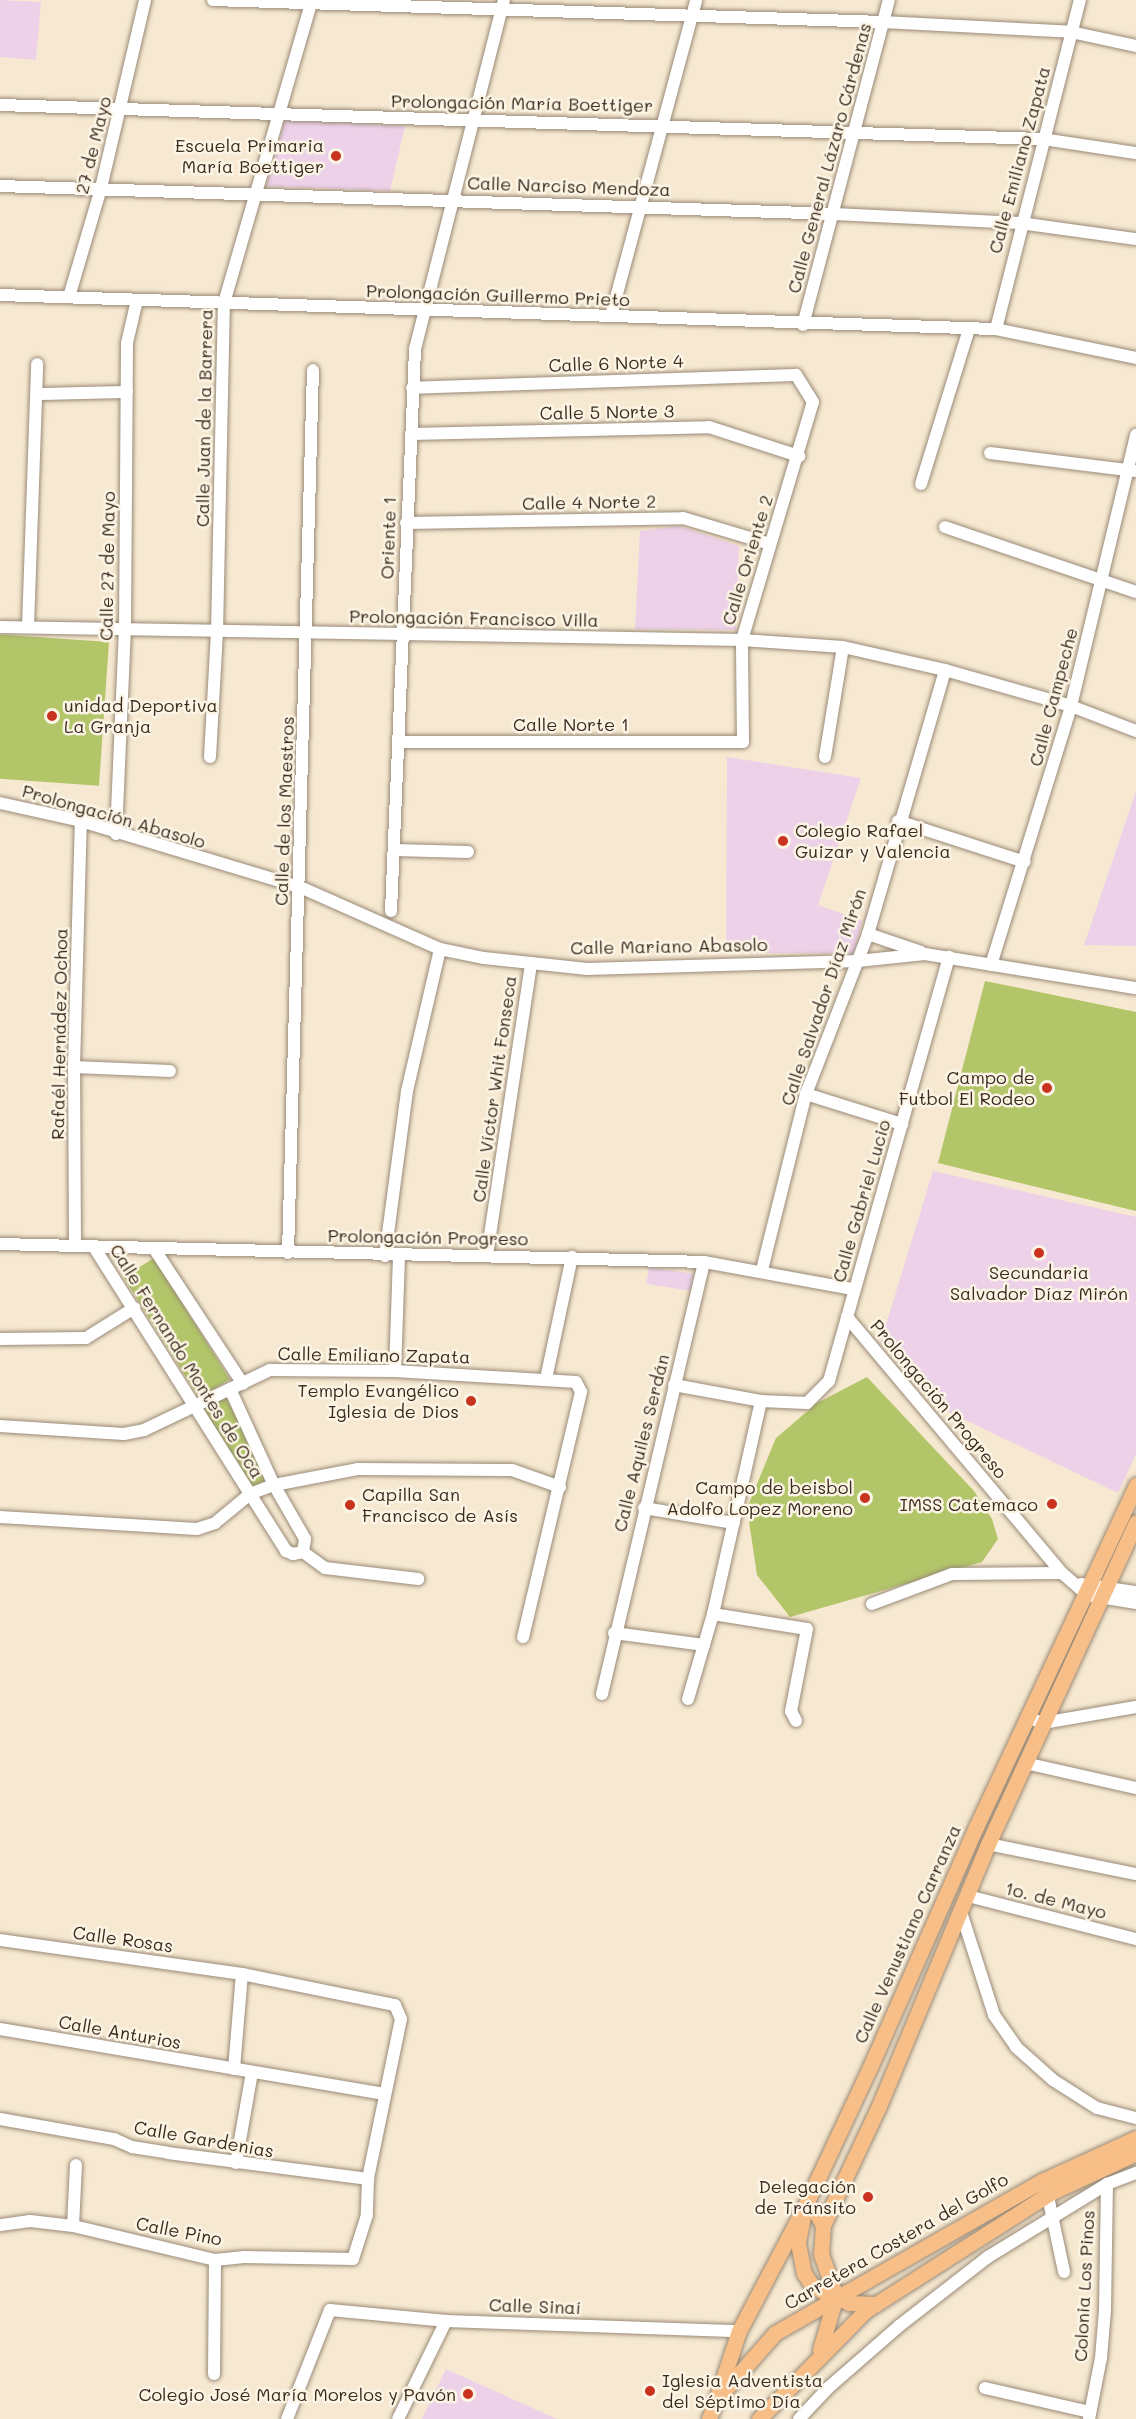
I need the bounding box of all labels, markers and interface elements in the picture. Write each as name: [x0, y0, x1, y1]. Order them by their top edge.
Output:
street label: Calle General Lázaro Cárdenas: [782, 20, 876, 296]
street label: Calle Emiliano Zapata: [984, 64, 1054, 256]
street label: Prolongación María Boettiger: [391, 90, 653, 116]
street label: 27 de Mayo: [70, 94, 116, 196]
place label: Escuela Primaria María Boettiger: [175, 135, 324, 178]
marker: Escuela Primaria María Boettiger: [329, 149, 343, 163]
street label: Calle Narciso Mendoza: [467, 172, 671, 200]
street label: Prolongación Guillermo Prieto: [366, 280, 630, 310]
street label: Calle Juan de la Barrera: [191, 309, 217, 527]
street label: Calle 6 Norte 4: [548, 350, 684, 376]
street label: Calle 5 Norte 3: [540, 400, 674, 424]
street label: Calle 4 Norte 2: [522, 490, 656, 514]
street label: Calle 27 de Mayo: [95, 491, 119, 641]
street label: Calle Oriente 2: [717, 492, 777, 628]
street label: Oriente 1: [376, 496, 400, 580]
street label: Prolongación Francisco Villa: [349, 605, 599, 631]
street label: Calle Campeche: [1024, 625, 1082, 769]
place label: unidad Deportiva La Granja: [64, 695, 218, 738]
marker: unidad Deportiva La Granja: [45, 709, 59, 723]
street label: Calle Norte 1: [513, 713, 629, 735]
street label: Calle de los Maestros: [270, 716, 298, 906]
street label: Prolongación Abasolo: [20, 779, 208, 853]
place label: Colegio Rafael Guizar y Valencia: [795, 820, 951, 862]
marker: Colegio Rafael Guizar y Valencia: [776, 834, 790, 848]
street label: Calle Salvador Díaz Mirón: [776, 886, 870, 1108]
street label: Rafaél Hernádez Ochoa: [46, 928, 72, 1140]
street label: Calle Mariano Abasolo: [570, 933, 768, 959]
street label: Calle Víctor Whit Fonseca: [467, 974, 521, 1204]
place label: Campo de Futbol El Rodeo: [899, 1067, 1035, 1110]
marker: Campo de Futbol El Rodeo: [1040, 1081, 1054, 1095]
street label: Calle Gabriel Lucio: [827, 1117, 895, 1285]
street label: Prolongación Progreso: [327, 1224, 529, 1250]
street label: Calle Fernando Montes de Oca: [106, 1240, 268, 1482]
marker: Secundaria Salvador Díaz Mirón: [1032, 1246, 1046, 1260]
place label: Secundaria Salvador Díaz Mirón: [950, 1262, 1128, 1304]
street label: Prolongación Progreso: [866, 1315, 1012, 1483]
street label: Calle Emiliano Zapata: [278, 1343, 470, 1367]
street label: Calle Aquiles Serdán: [608, 1352, 674, 1534]
place label: Templo Evangélico Iglesia de Dios: [298, 1380, 459, 1422]
marker: Templo Evangélico Iglesia de Dios: [464, 1394, 478, 1408]
place label: Campo de beisbol Adolfo Lopez Moreno: [667, 1477, 853, 1520]
place label: Capilla San Francisco de Asís: [362, 1484, 518, 1526]
marker: Campo de beisbol Adolfo Lopez Moreno: [858, 1491, 872, 1505]
place label: IMSS Catemaco: [900, 1493, 1038, 1515]
marker: IMSS Catemaco: [1043, 1495, 1061, 1513]
marker: Capilla San Francisco de Asís: [343, 1498, 357, 1512]
street label: Calle Venustiano Carranza: [849, 1821, 965, 2047]
street label: 1o. de Mayo: [1003, 1877, 1109, 1923]
street label: Calle Rosas: [72, 1921, 174, 1957]
street label: Calle Anturios: [57, 2011, 183, 2053]
street label: Calle Gardenias: [132, 2116, 276, 2162]
street label: Carretera Costera del Golfo: [780, 2168, 1012, 2314]
place label: Delegación de Tránsito: [755, 2176, 856, 2218]
marker: Delegación de Tránsito: [861, 2190, 875, 2204]
street label: Colonia Los Pinos: [1069, 2210, 1099, 2362]
street label: Calle Pino: [134, 2212, 224, 2250]
street label: Calle Sinaí: [488, 2294, 582, 2318]
place label: Iglesia Adventista del Séptimo Día: [662, 2370, 823, 2412]
place label: Colegio José María Morelos y Pavón: [139, 2383, 456, 2405]
marker: Iglesia Adventista del Séptimo Día: [643, 2384, 657, 2398]
marker: Colegio José María Morelos y Pavón: [461, 2387, 475, 2401]

